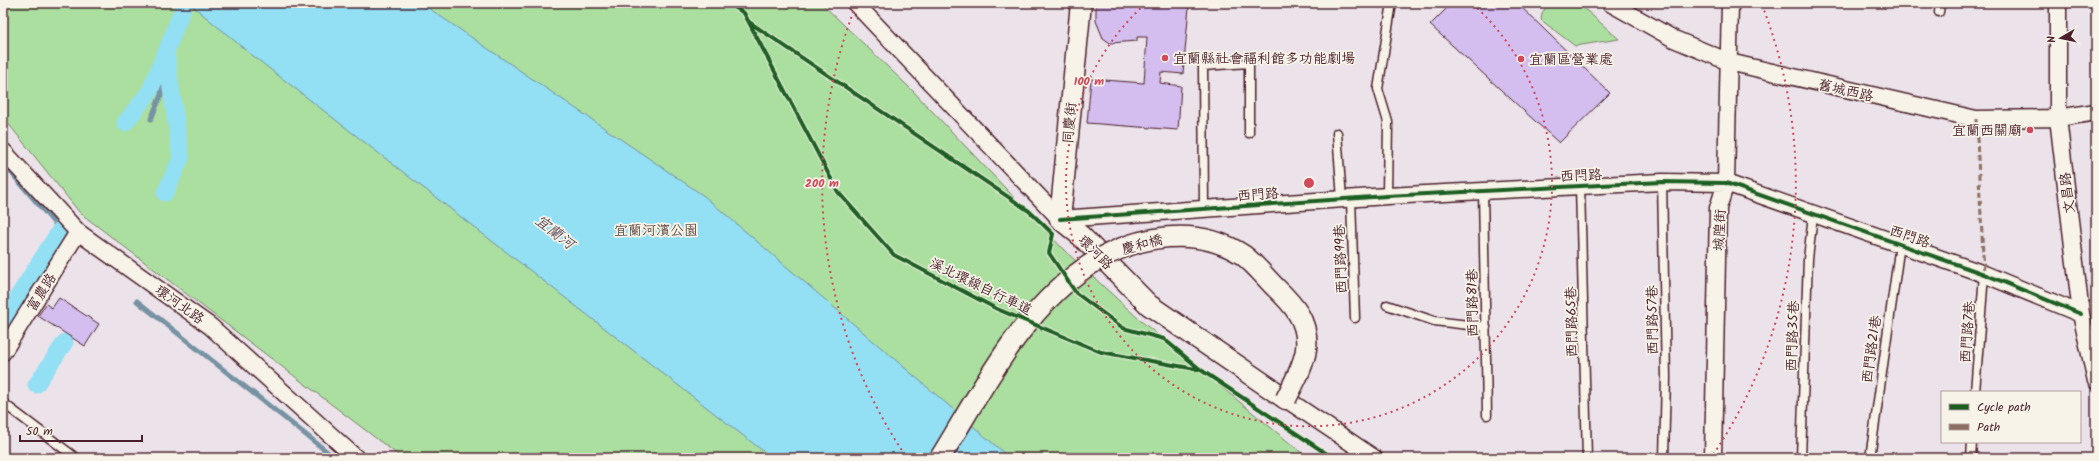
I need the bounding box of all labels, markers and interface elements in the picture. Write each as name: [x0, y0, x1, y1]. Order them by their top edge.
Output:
north arrow: [2041, 18, 2081, 58]
text: N: [2043, 35, 2062, 44]
place label: 宜蘭縣社會福利館多功能劇場: [1173, 48, 1355, 70]
place label: 宜蘭區營業處: [1529, 49, 1613, 71]
marker: 宜蘭縣社會福利館多功能劇場: [1160, 53, 1170, 63]
marker: 宜蘭區營業處: [1516, 54, 1526, 64]
text: 100 m: [1074, 72, 1104, 91]
street label: 舊城西路: [1816, 74, 1876, 108]
street label: 同慶街: [1057, 101, 1083, 145]
place label: 宜蘭西關廟: [1952, 120, 2022, 142]
marker: 宜蘭西關廟: [2025, 125, 2035, 135]
street label: 西門路: [1560, 164, 1603, 188]
street label: 文昌路: [2055, 171, 2081, 215]
text: 200 m: [805, 174, 839, 193]
centre of rings: [1302, 176, 1316, 190]
street label: 西門路: [1236, 183, 1280, 207]
water label: 宜蘭河: [529, 209, 582, 258]
street label: 城隍街: [1708, 209, 1732, 252]
park label: 宜蘭河濱公園: [614, 220, 698, 242]
street label: 西門路: [1886, 220, 1933, 254]
street label: 西門路99巷: [1329, 223, 1353, 294]
street label: 慶和橋: [1119, 229, 1165, 261]
street label: 環河路: [1073, 230, 1118, 275]
street label: 溪北環線自行車道: [925, 252, 1036, 321]
street label: 西門路81巷: [1461, 267, 1485, 338]
street label: 富農路: [21, 269, 62, 316]
street label: 環河北路: [150, 280, 209, 330]
street label: 西門路57巷: [1641, 284, 1665, 355]
street label: 西門路65巷: [1560, 285, 1584, 358]
street label: 西門路35巷: [1781, 299, 1805, 372]
street label: 西門路7巷: [1955, 299, 1981, 364]
street label: 西門路21巷: [1856, 313, 1888, 385]
legend: [1941, 391, 2081, 443]
text: Cycle path: [1977, 398, 2031, 417]
scale bar: [20, 417, 142, 443]
text: Path: [1977, 418, 2000, 437]
text: 50 m: [26, 422, 53, 441]

